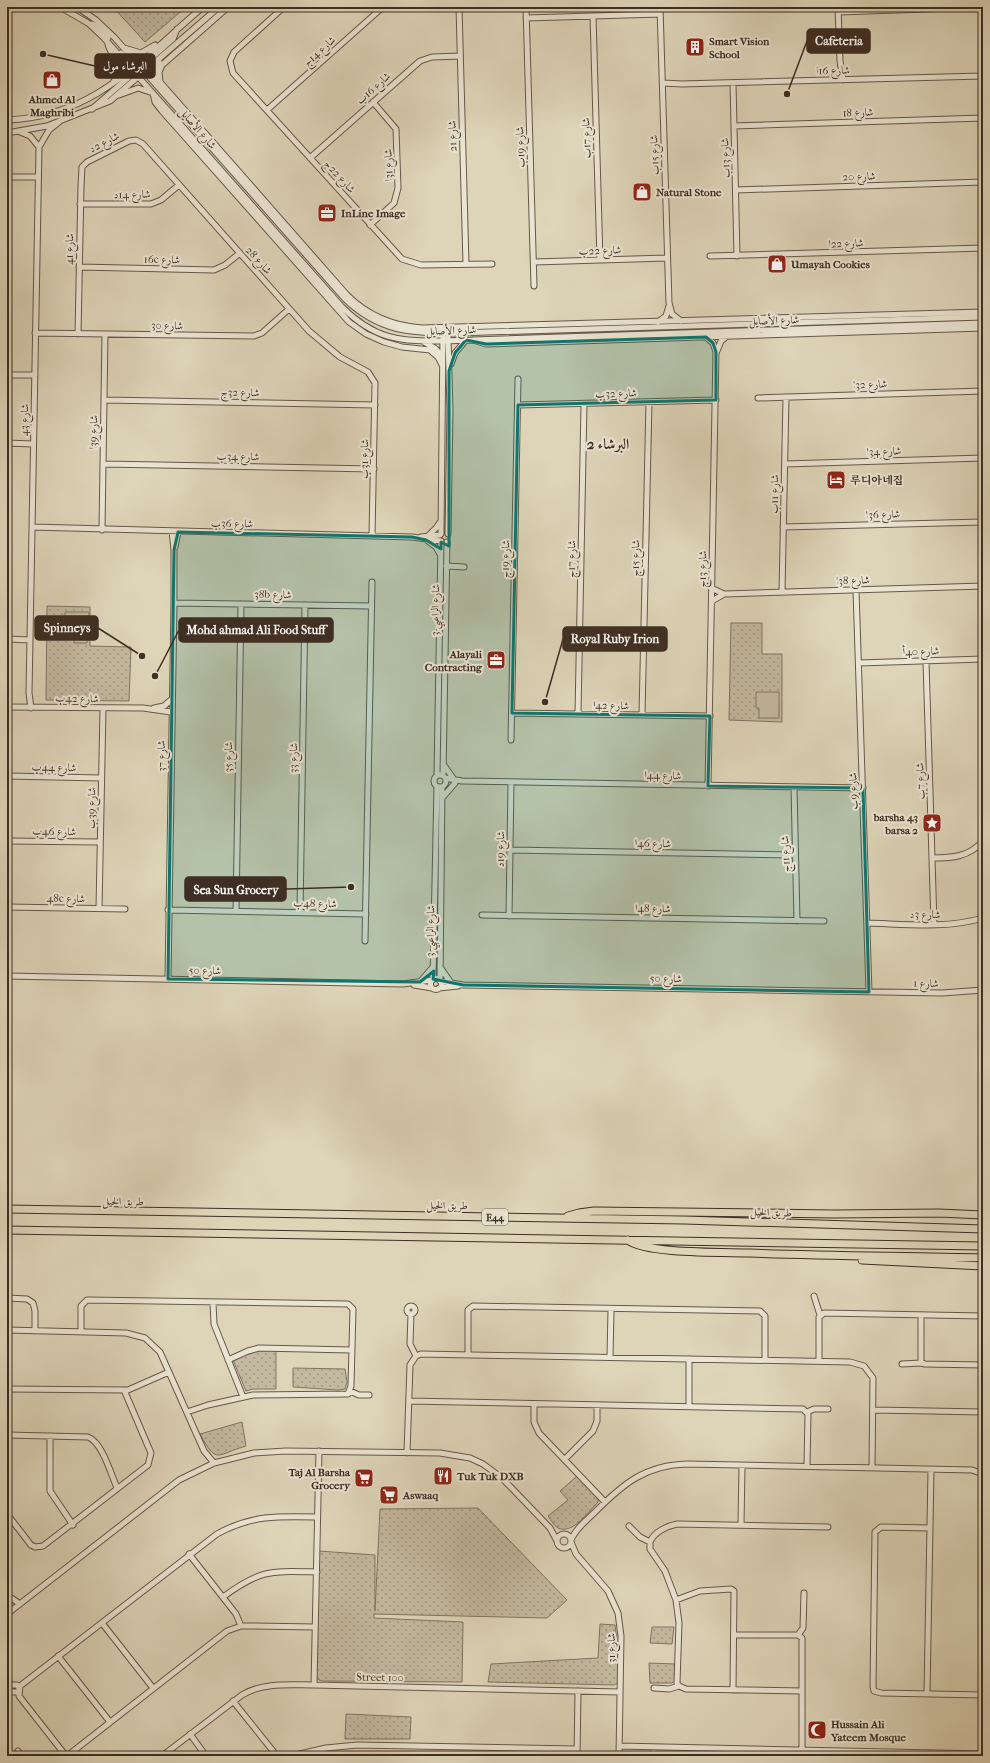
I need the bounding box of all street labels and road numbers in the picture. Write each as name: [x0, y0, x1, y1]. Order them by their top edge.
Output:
street label: شارع 14ج: [300, 33, 341, 72]
street label: شارع 16ا: [816, 64, 850, 80]
street label: شارع 16ب: [354, 70, 395, 109]
street label: شارع الأصايل: [174, 104, 221, 154]
street label: شارع 18: [842, 105, 874, 123]
street label: شارع 17ب: [579, 117, 597, 159]
street label: شارع 21: [445, 120, 463, 152]
street label: شارع 19ب: [513, 126, 531, 168]
street label: شارع 2د: [87, 129, 123, 158]
street label: شارع 15ب: [647, 135, 665, 175]
street label: شارع 13ب: [718, 138, 736, 178]
street label: شارع 31ا: [381, 149, 399, 181]
street label: شارع 22ج: [318, 157, 358, 198]
street label: شارع 20: [842, 169, 876, 187]
street label: شارع 14د: [113, 188, 151, 204]
street label: شارع 41: [63, 233, 79, 265]
street label: شارع 22ا: [828, 236, 864, 254]
street label: شارع 22ب: [578, 243, 622, 261]
street label: شارع 28: [241, 244, 274, 279]
street label: 16c شارع: [144, 253, 180, 269]
street label: شارع الأصايل: [749, 311, 799, 331]
street label: شارع 30: [151, 319, 183, 335]
street label: شارع الأصايل: [426, 321, 476, 341]
street label: شارع 32ا: [853, 377, 887, 395]
street label: شارع 32ج: [220, 386, 260, 403]
street label: شارع 32ب: [595, 386, 637, 404]
street label: شارع 43: [18, 404, 34, 436]
street label: شارع 39ا: [87, 415, 103, 449]
street label: شارع 31ب: [358, 439, 374, 479]
street label: شارع 34ا: [866, 444, 902, 462]
street label: شارع 34ب: [216, 450, 259, 466]
street label: شارع 11ب: [768, 474, 784, 514]
street label: شارع 36ا: [866, 507, 901, 525]
street label: شارع 36ب: [211, 517, 253, 533]
street label: شارع 15ج: [629, 539, 646, 577]
street label: شارع 19ج: [499, 540, 516, 578]
street label: شارع 17ج: [565, 540, 582, 578]
street label: شارع 13ج: [696, 550, 713, 588]
street label: شارع 38ا: [836, 573, 870, 591]
street label: شارع الراعبي 3: [429, 584, 446, 636]
street label: 38b شارع: [254, 588, 292, 604]
street label: شارع 40أ: [902, 642, 940, 662]
street label: شارع 42ب: [55, 692, 99, 708]
street label: شارع 42ا: [593, 699, 629, 715]
street label: شارع 37: [155, 740, 171, 772]
street label: شارع 35: [222, 742, 238, 773]
street label: شارع 33: [287, 743, 303, 773]
street label: شارع 44ب: [31, 761, 76, 777]
street label: شارع 7ب: [913, 762, 931, 800]
street label: شارع 44ا: [644, 769, 682, 785]
street label: شارع 9ب: [846, 772, 864, 810]
street label: شارع 39ب: [85, 787, 101, 829]
street label: شارع 46ب: [32, 825, 76, 841]
street label: شارع 19د: [494, 831, 510, 867]
street label: شارع 11ج: [778, 835, 797, 873]
street label: شارع 46ا: [635, 837, 671, 853]
street label: 48c شارع: [47, 892, 85, 908]
street label: شارع 48ب: [293, 897, 337, 913]
street label: شارع 48ا: [635, 902, 671, 918]
street label: شارع الراعبي 3: [424, 905, 441, 957]
street label: شارع 3د: [909, 908, 941, 924]
street label: شارع 50: [189, 964, 221, 980]
street label: شارع 50: [650, 972, 682, 988]
street label: شارع 1: [913, 977, 939, 993]
street label: طريق الخيل: [102, 1195, 144, 1210]
street label: طريق الخيل: [426, 1199, 468, 1214]
street label: طريق الخيل: [750, 1205, 792, 1222]
road number: E44: [482, 1209, 508, 1225]
street label: شارع 31: [605, 1633, 621, 1663]
street label: Street 100: [356, 1671, 404, 1684]

